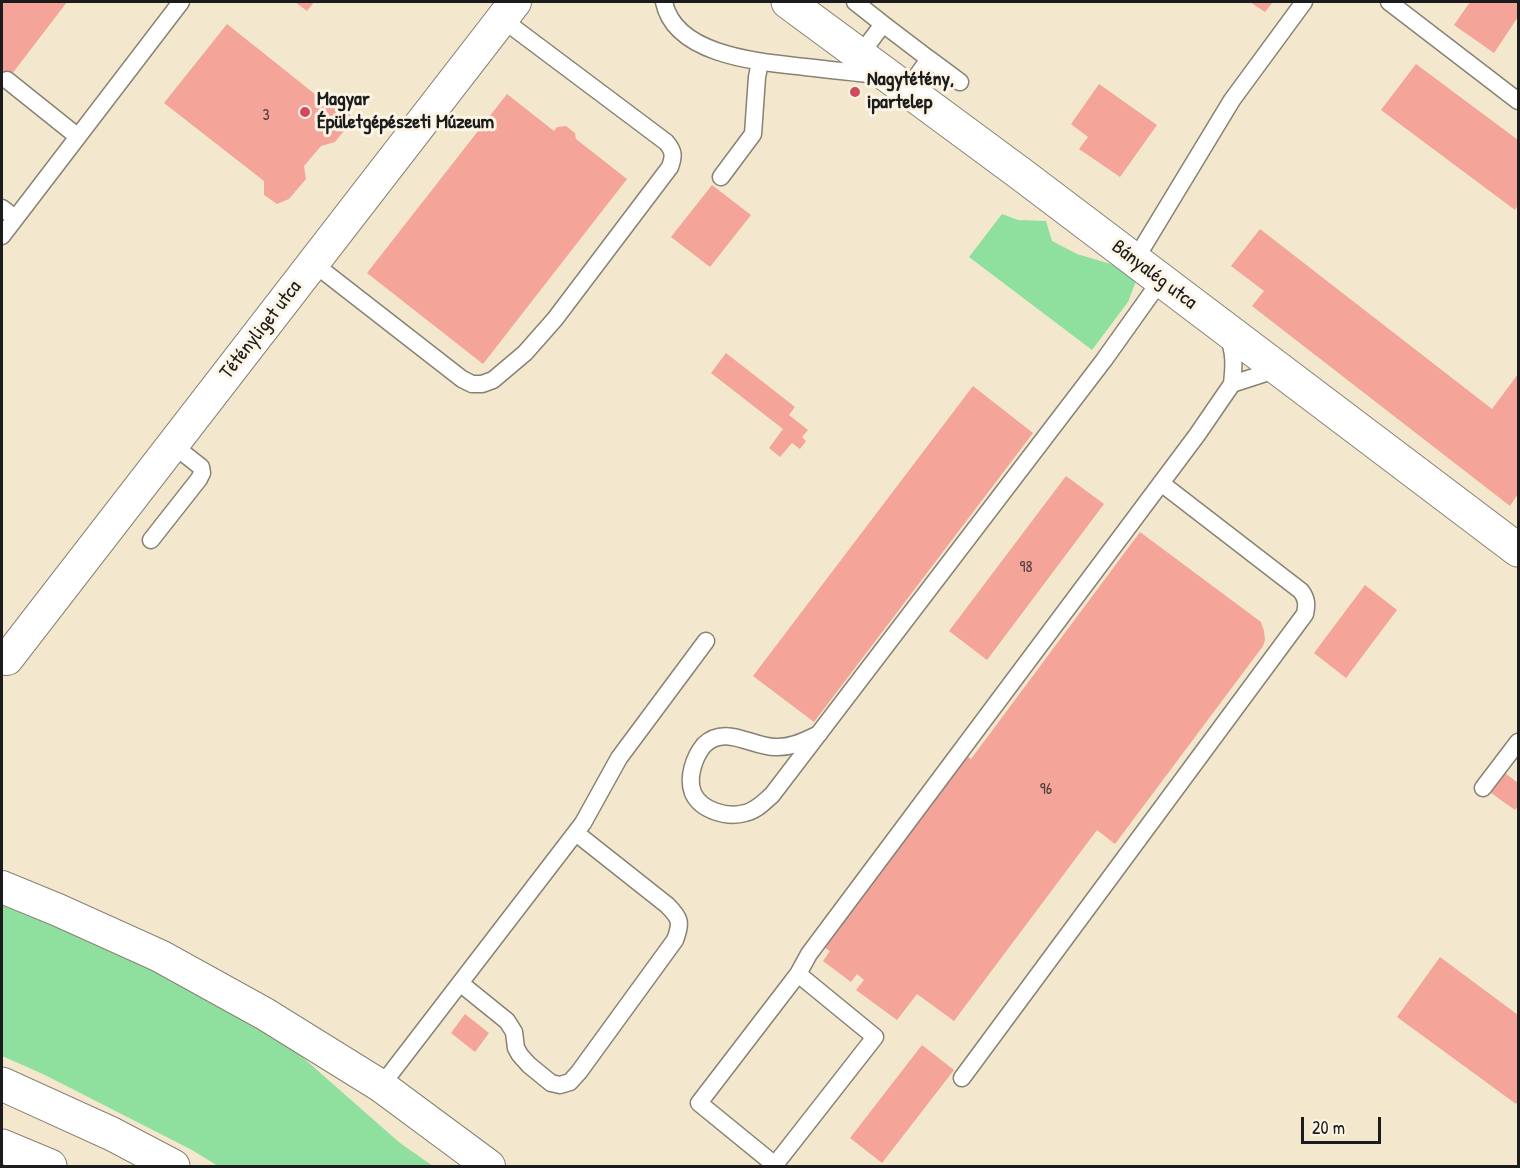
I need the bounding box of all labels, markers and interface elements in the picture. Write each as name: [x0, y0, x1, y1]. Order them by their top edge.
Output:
place label: Nagytétény, ipartelep: [867, 68, 954, 115]
marker: Nagytétény, ipartelep: [848, 85, 862, 99]
place label: Magyar Épületgépészeti Múzeum: [317, 88, 494, 135]
marker: Magyar Épületgépészeti Múzeum: [298, 105, 312, 119]
house number: 3: [262, 106, 270, 126]
street label: Bányalég utca: [1107, 235, 1201, 315]
street label: Tétényliget utca: [215, 276, 307, 384]
house number: 98: [1020, 558, 1032, 578]
house number: 96: [1040, 780, 1052, 800]
scale bar: [1304, 1105, 1384, 1143]
text: 20 m: [1312, 1115, 1345, 1140]

